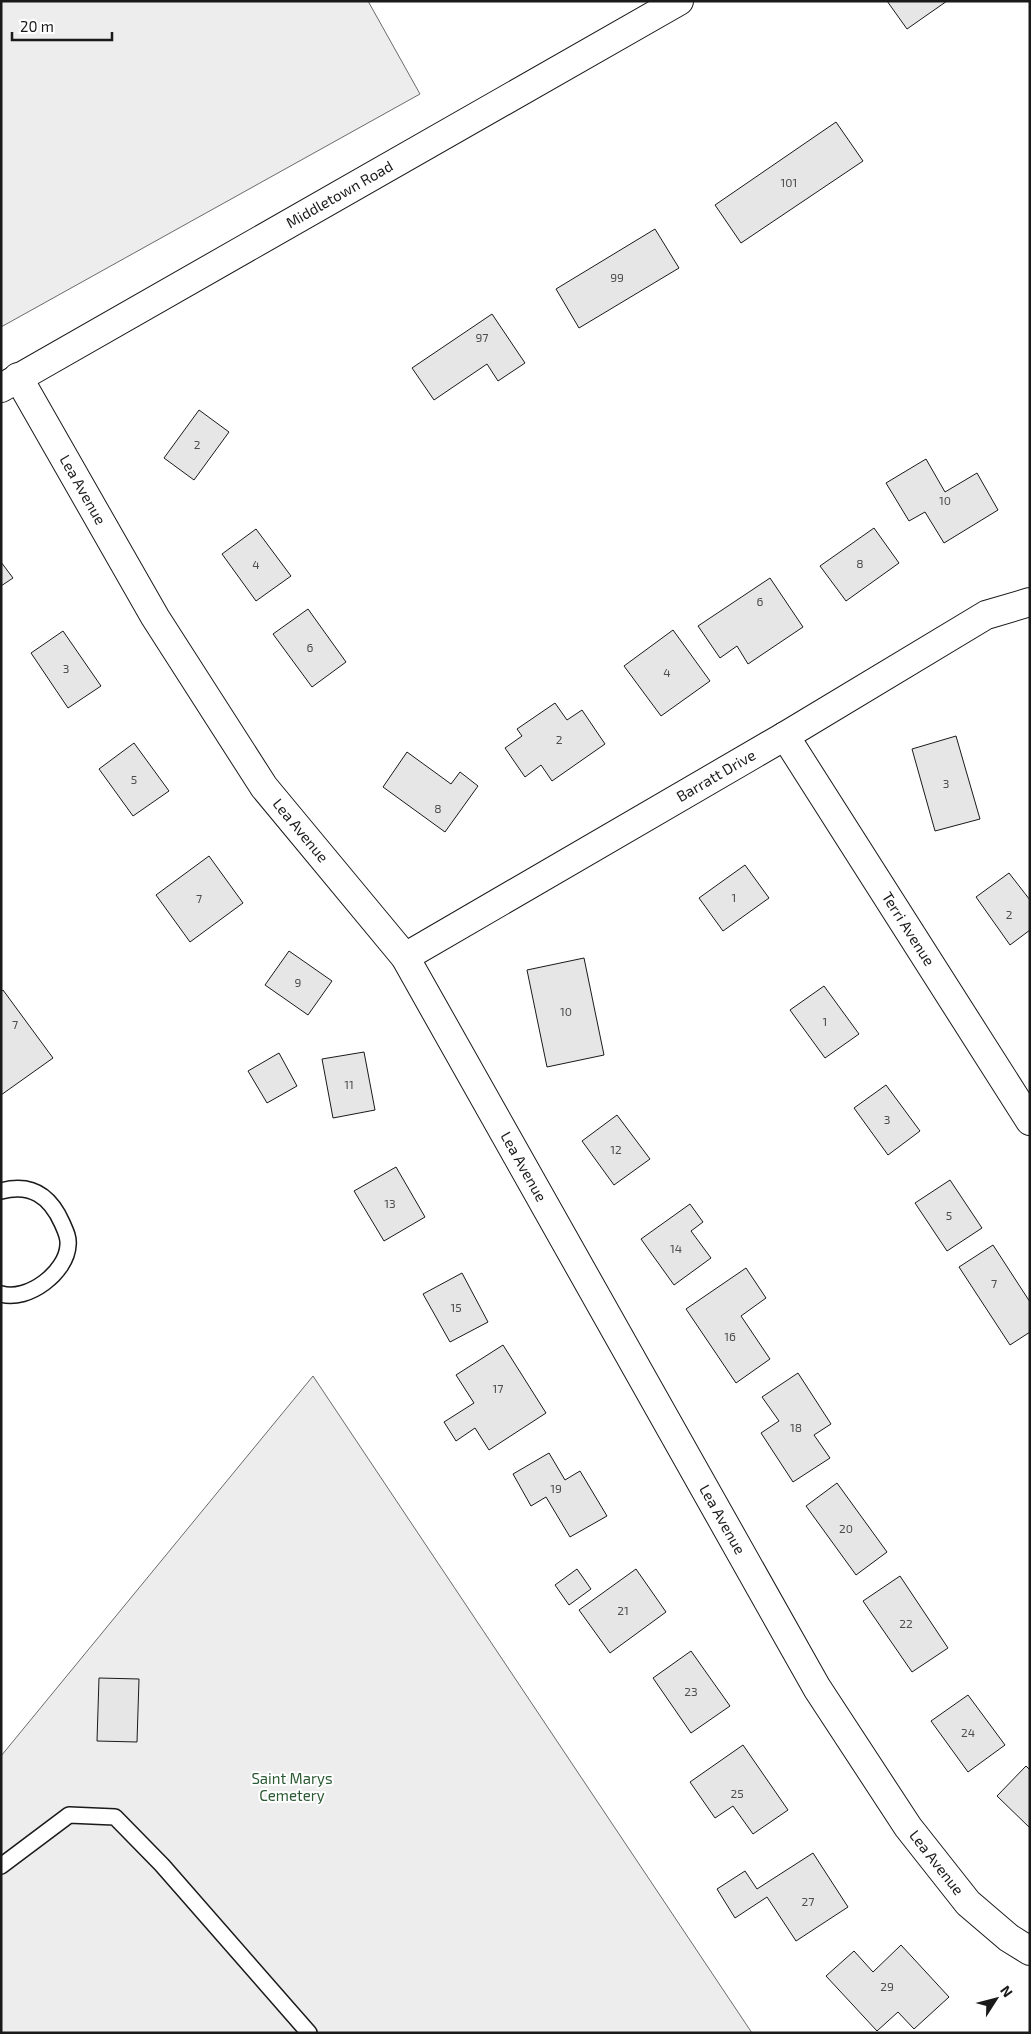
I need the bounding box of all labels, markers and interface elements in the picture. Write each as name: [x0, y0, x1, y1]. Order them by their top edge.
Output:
scale bar: [12, 10, 112, 42]
text: 20 m: [20, 17, 54, 35]
street label: Middletown Road: [283, 156, 396, 231]
house number: 101: [781, 175, 797, 189]
house number: 99: [610, 270, 624, 284]
house number: 97: [475, 330, 489, 344]
house number: 2: [194, 437, 201, 451]
street label: Lea Avenue: [56, 451, 110, 527]
house number: 10: [939, 493, 951, 507]
house number: 8: [856, 556, 864, 570]
house number: 4: [252, 557, 260, 571]
house number: 6: [757, 594, 764, 608]
house number: 6: [307, 640, 314, 654]
house number: 3: [63, 661, 69, 675]
house number: 4: [663, 665, 671, 679]
house number: 2: [556, 732, 563, 746]
street label: Barratt Drive: [673, 745, 758, 805]
house number: 5: [131, 772, 137, 786]
house number: 3: [943, 776, 949, 790]
street label: Lea Avenue: [269, 795, 333, 866]
house number: 8: [434, 801, 442, 815]
street label: Terri Avenue: [879, 888, 939, 969]
house number: 1: [732, 890, 736, 904]
house number: 7: [196, 891, 202, 905]
house number: 2: [1006, 907, 1013, 921]
house number: 9: [295, 975, 302, 989]
house number: 10: [560, 1004, 572, 1018]
house number: 1: [823, 1014, 827, 1028]
house number: 7: [12, 1017, 18, 1031]
house number: 11: [344, 1077, 354, 1091]
house number: 3: [884, 1112, 890, 1126]
street label: Lea Avenue: [497, 1128, 551, 1204]
house number: 12: [610, 1142, 622, 1156]
house number: 13: [384, 1196, 396, 1210]
house number: 5: [946, 1208, 952, 1222]
house number: 14: [670, 1241, 682, 1255]
house number: 7: [991, 1276, 997, 1290]
house number: 15: [450, 1300, 462, 1314]
house number: 16: [724, 1329, 736, 1343]
house number: 17: [493, 1381, 503, 1395]
house number: 18: [790, 1420, 802, 1434]
house number: 19: [550, 1481, 562, 1495]
street label: Lea Avenue: [696, 1481, 750, 1557]
house number: 20: [839, 1521, 853, 1535]
house number: 21: [617, 1603, 629, 1617]
house number: 22: [899, 1616, 913, 1630]
house number: 23: [684, 1684, 698, 1698]
house number: 24: [961, 1725, 975, 1739]
park label: Saint Marys Cemetery: [251, 1769, 333, 1804]
house number: 25: [730, 1786, 744, 1800]
street label: Lea Avenue: [906, 1826, 968, 1898]
house number: 27: [802, 1894, 814, 1908]
north arrow: [971, 1974, 1021, 2024]
house number: 29: [880, 1979, 894, 1993]
text: N: [997, 1982, 1017, 2000]

